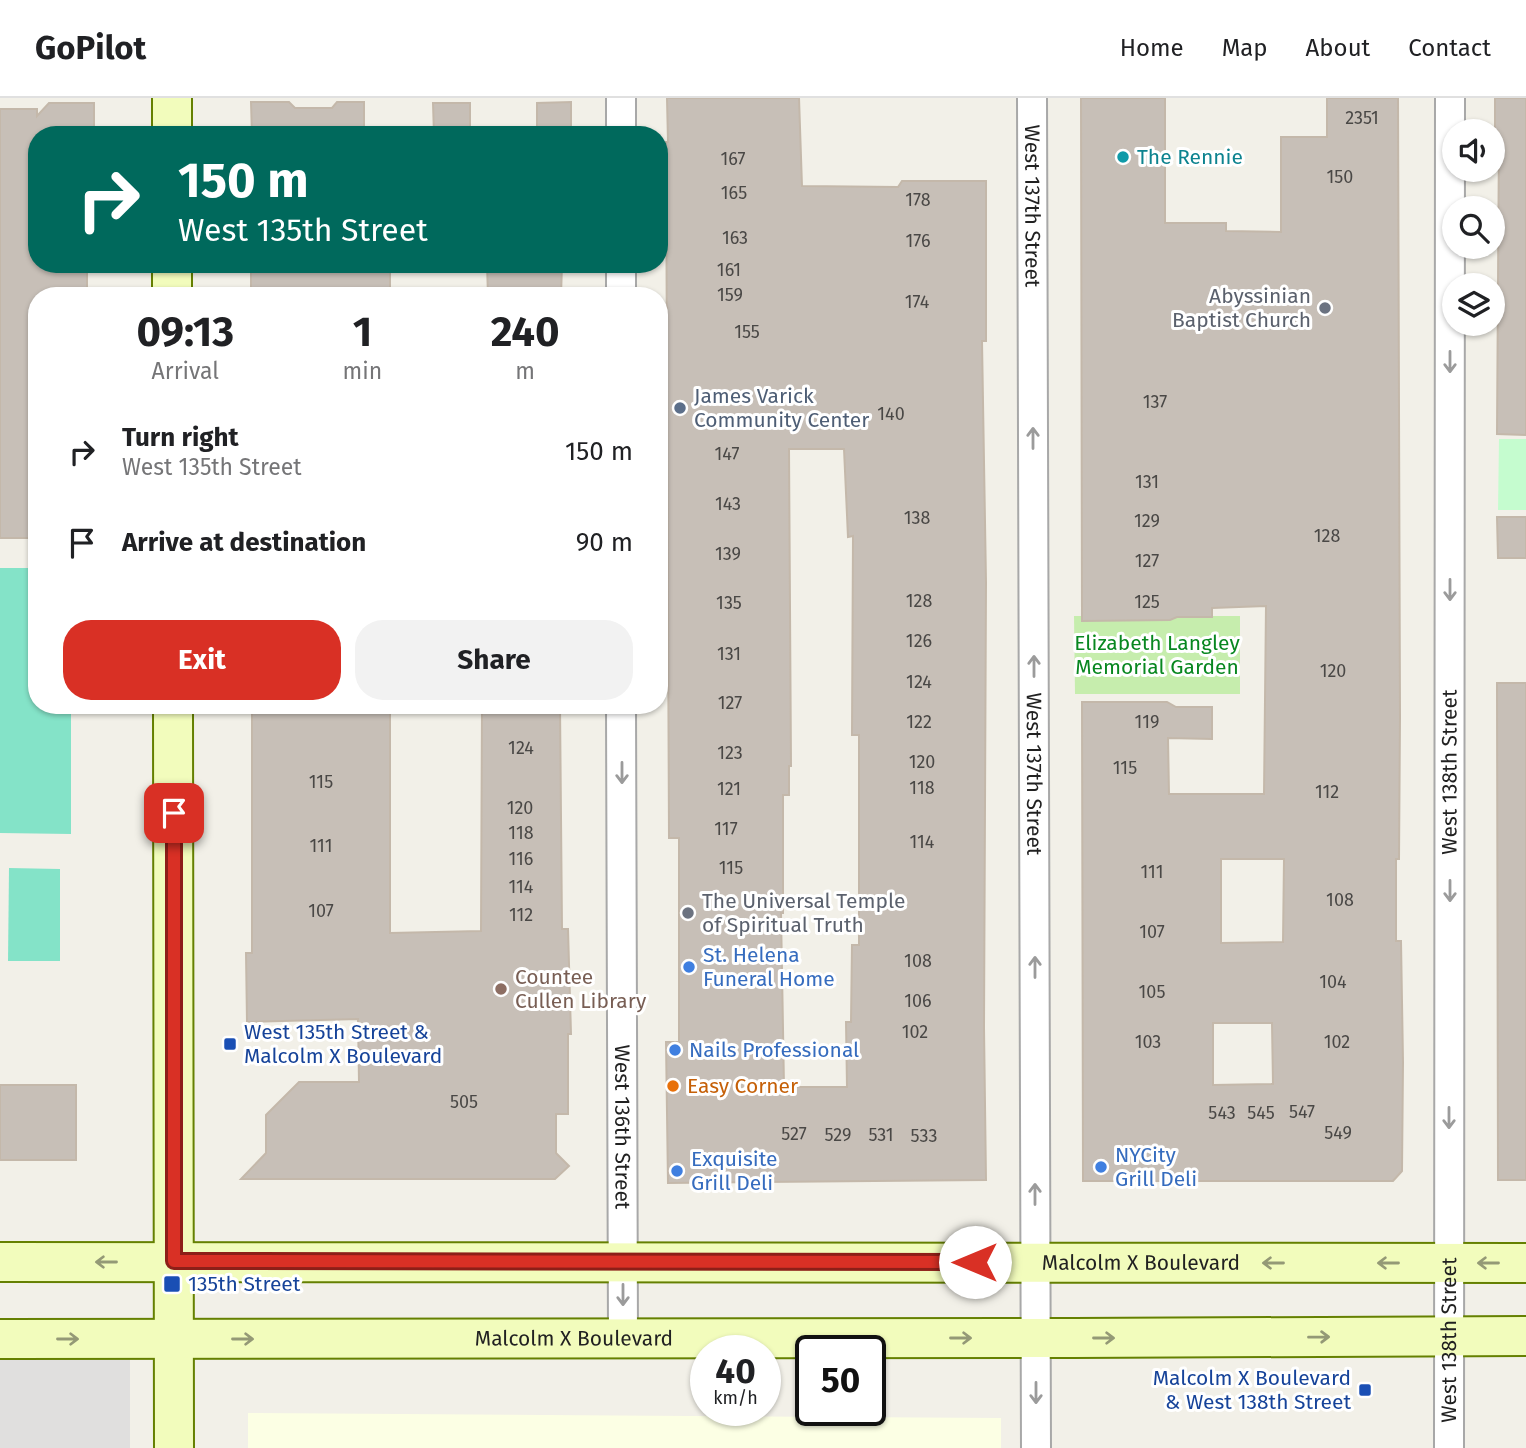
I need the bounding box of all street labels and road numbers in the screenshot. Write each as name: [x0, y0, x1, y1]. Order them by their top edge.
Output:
street label: West 137th Street: [1019, 125, 1046, 288]
street label: West 138th Street: [1436, 689, 1463, 855]
street label: West 137th Street: [1021, 693, 1047, 856]
street label: West 136th Street: [609, 1045, 636, 1210]
street label: Malcolm X Boulevard: [1042, 1250, 1240, 1276]
street label: West 138th Street: [1436, 1257, 1462, 1423]
street label: Malcolm X Boulevard: [475, 1325, 673, 1352]

